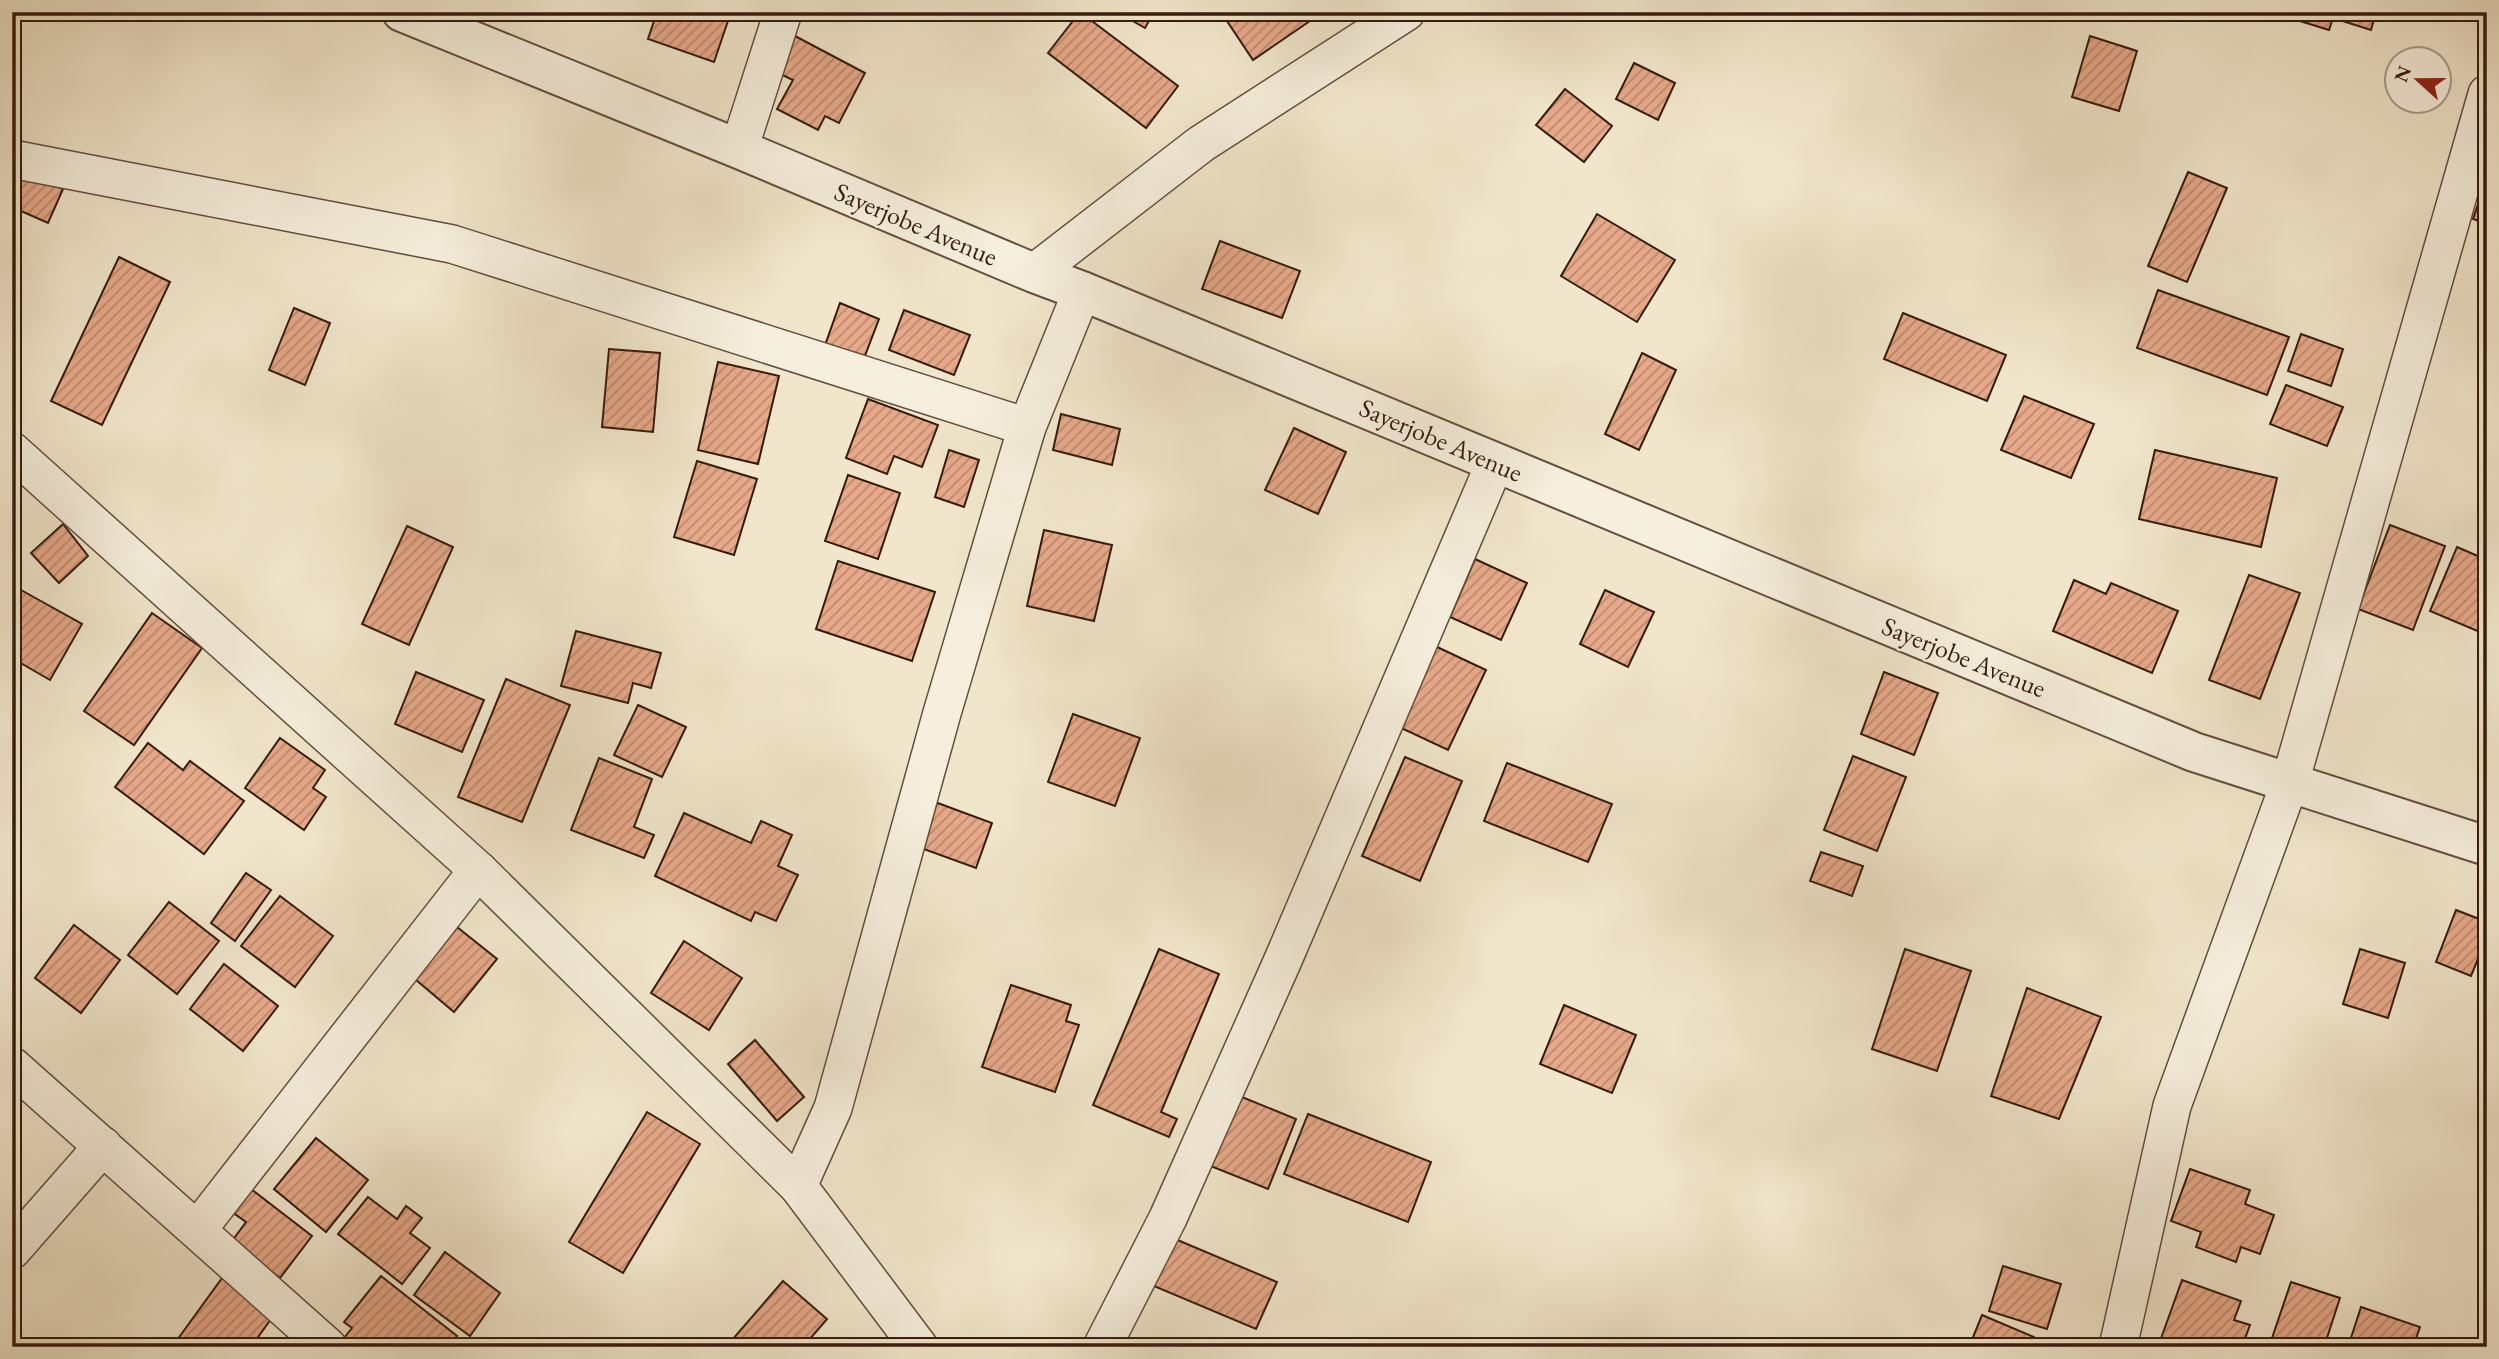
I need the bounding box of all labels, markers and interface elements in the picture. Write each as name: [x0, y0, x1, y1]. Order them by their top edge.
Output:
north arrow: [2384, 46, 2454, 116]
text: N: [2388, 62, 2417, 86]
street label: Sayerjobe Avenue: [829, 174, 1003, 274]
street label: Sayerjobe Avenue: [1354, 390, 1528, 490]
street label: Sayerjobe Avenue: [1877, 609, 2051, 705]

